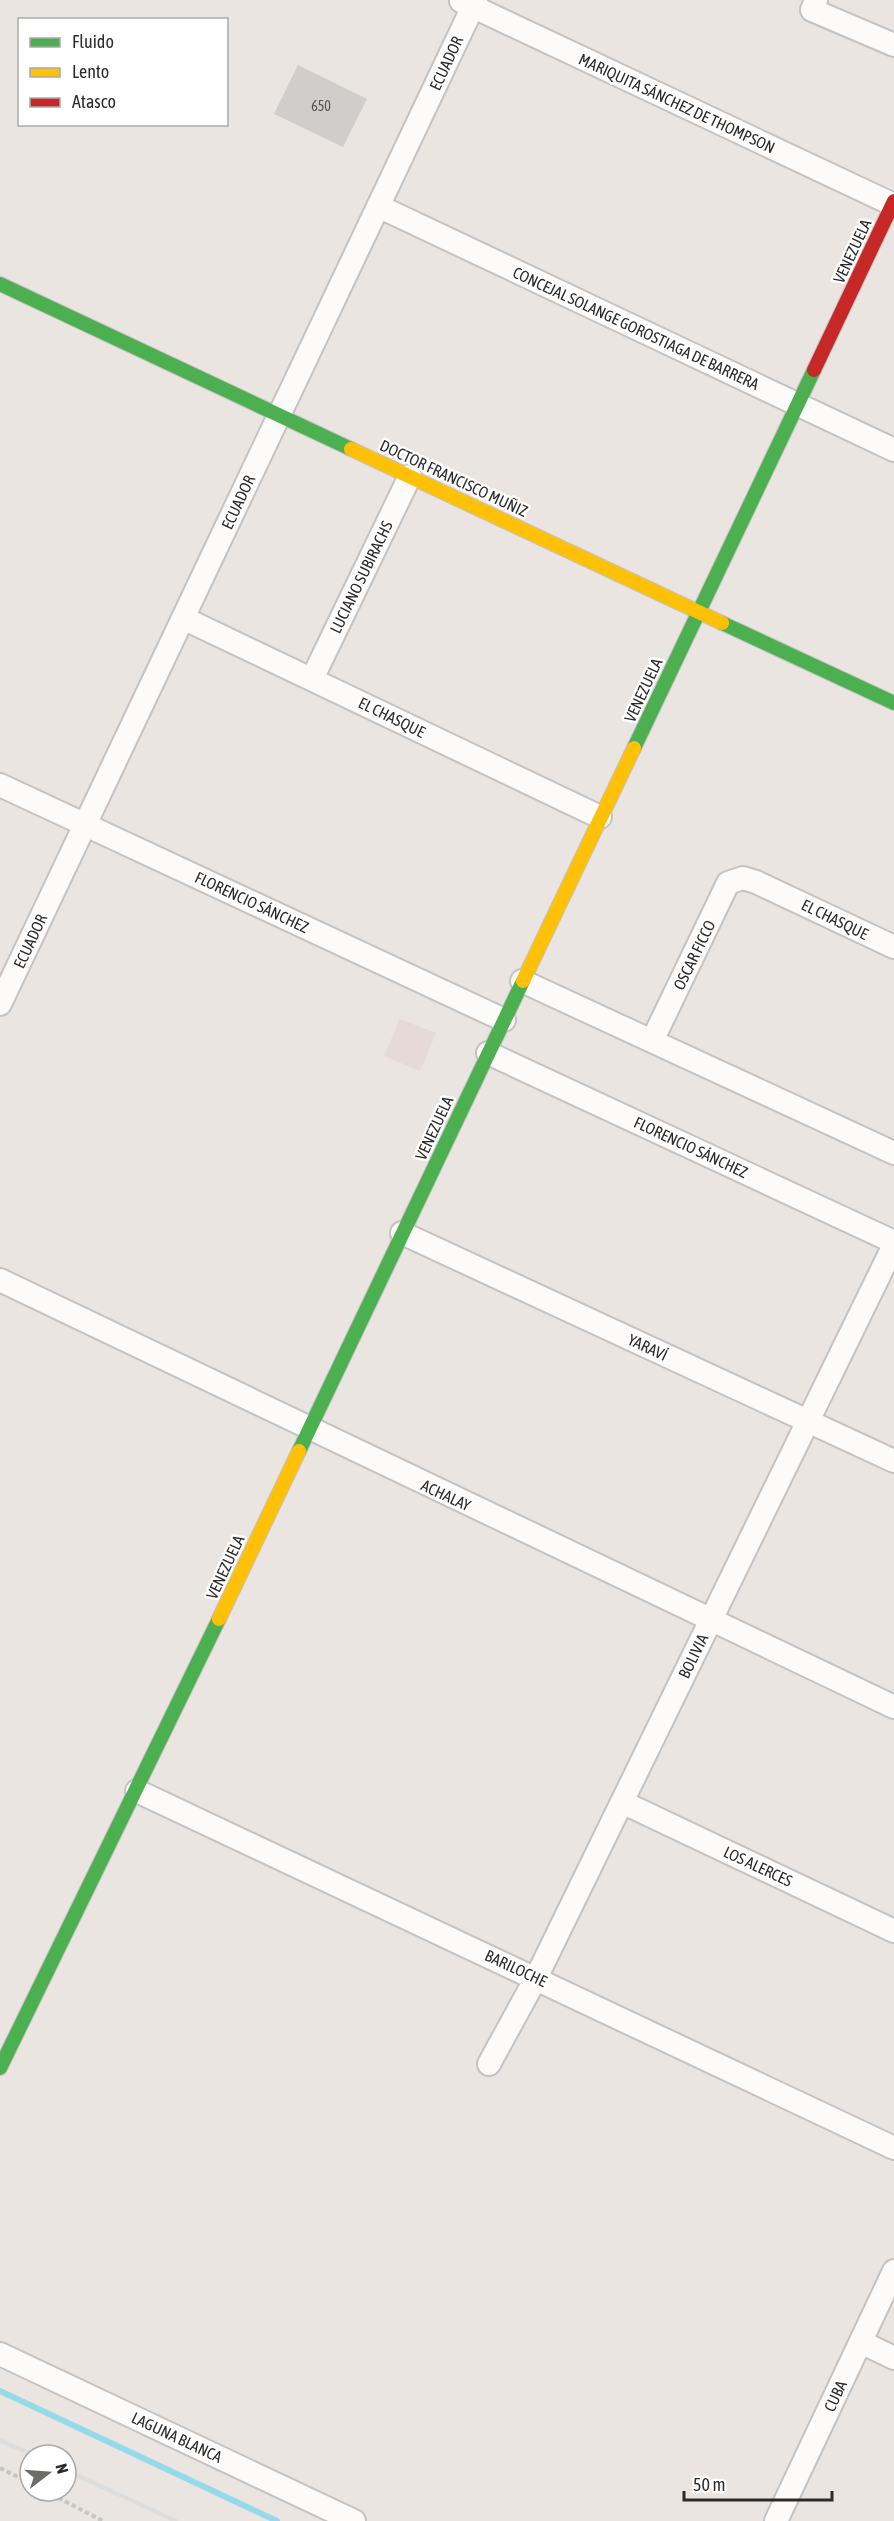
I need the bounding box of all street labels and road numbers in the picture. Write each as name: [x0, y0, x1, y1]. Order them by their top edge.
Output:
street label: ECUADOR: [426, 33, 466, 93]
street label: MARIQUITA SÁNCHEZ DE THOMPSON: [576, 50, 778, 156]
street label: VENEZUELA: [829, 216, 875, 286]
street label: CONCEJAL SOLANGE GOROSTIAGA DE BARRERA: [510, 263, 762, 393]
street label: DOCTOR FRANCISCO MUÑIZ: [377, 436, 531, 520]
street label: ECUADOR: [218, 472, 258, 532]
street label: LUCIANO SUBIRACHS: [326, 518, 396, 636]
street label: VENEZUELA: [620, 655, 666, 725]
street label: EL CHASQUE: [356, 693, 428, 741]
street label: FLORENCIO SÁNCHEZ: [192, 868, 312, 936]
street label: EL CHASQUE: [799, 895, 871, 943]
street label: ECUADOR: [10, 911, 50, 971]
street label: OSCAR FICCO: [669, 917, 719, 993]
street label: VENEZUELA: [411, 1093, 457, 1163]
street label: FLORENCIO SÁNCHEZ: [631, 1113, 751, 1181]
street label: YARAVÍ: [625, 1330, 671, 1364]
street label: ACHALAY: [418, 1476, 474, 1515]
street label: VENEZUELA: [202, 1532, 248, 1602]
street label: BOLIVIA: [675, 1631, 711, 1681]
street label: LOS ALERCES: [721, 1842, 795, 1890]
street label: BARILOCHE: [482, 1946, 550, 1990]
street label: CUBA: [820, 2378, 850, 2414]
street label: LAGUNA BLANCA: [129, 2408, 225, 2466]

